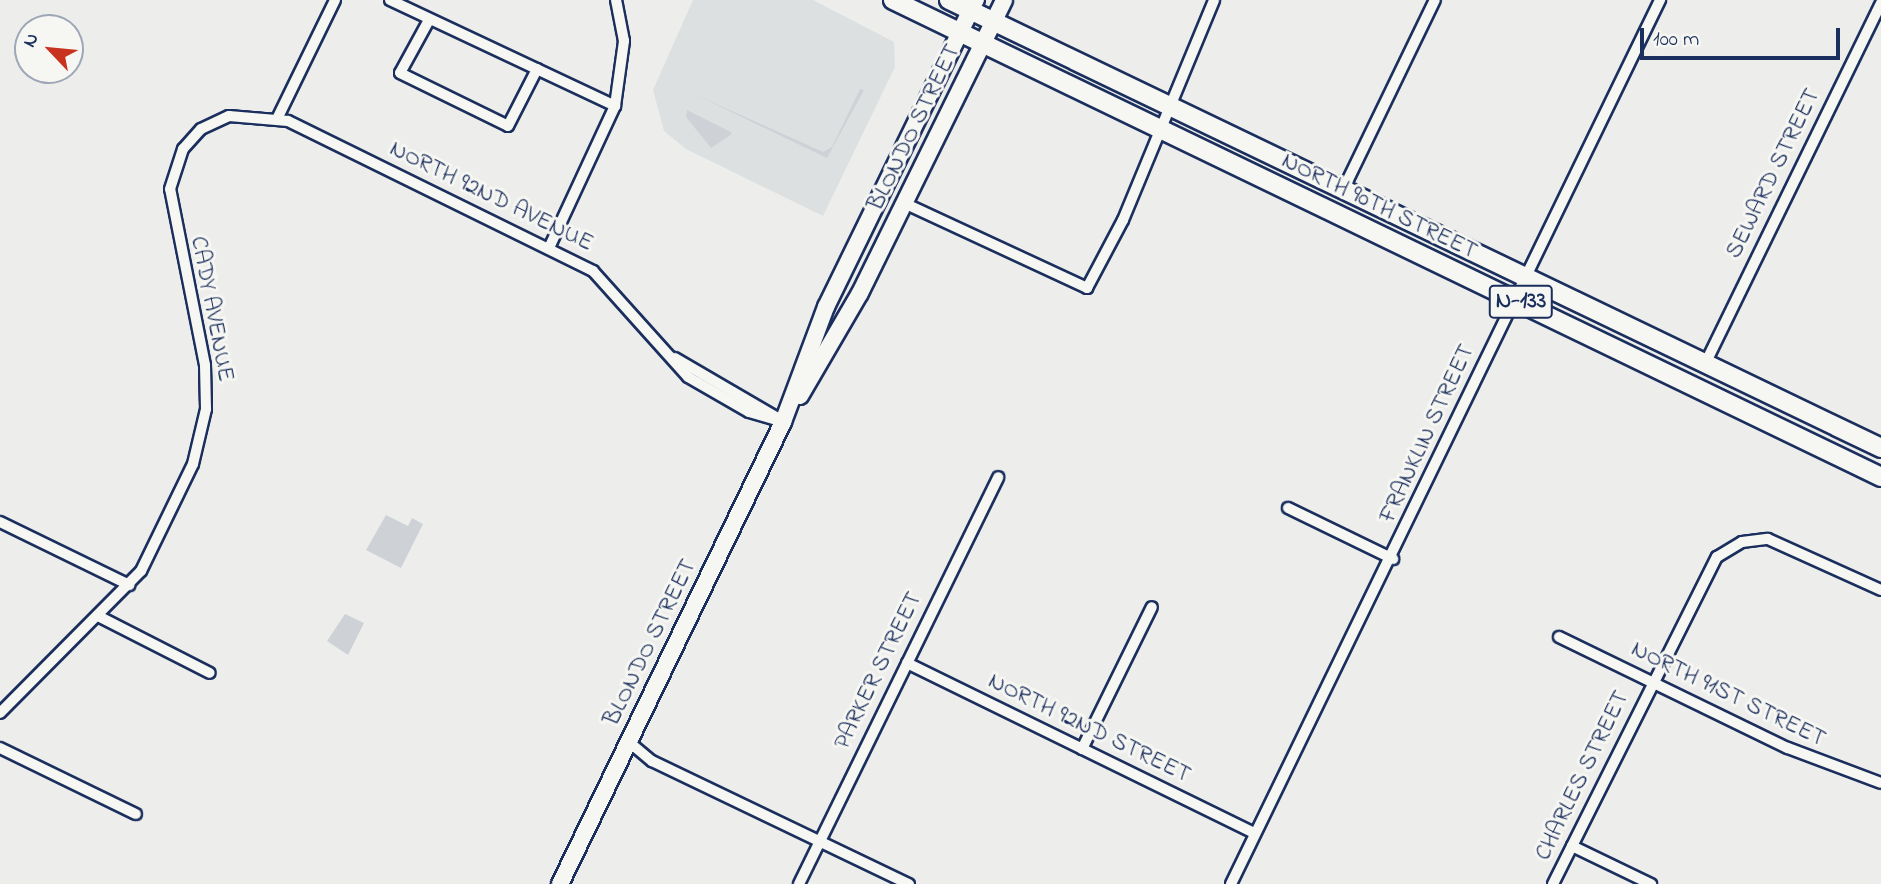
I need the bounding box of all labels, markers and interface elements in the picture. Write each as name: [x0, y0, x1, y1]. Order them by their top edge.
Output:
north arrow: [14, 14, 84, 84]
scale bar: [1643, 14, 1842, 58]
text: 100 m: [1653, 25, 1699, 55]
text: N: [17, 29, 46, 52]
street label: BLONDO STREET: [862, 40, 968, 216]
street label: SEWARD STREET: [1720, 84, 1828, 264]
street label: NORTH 92ND AVENUE: [384, 135, 598, 259]
street label: NORTH 90TH STREET: [1276, 147, 1482, 267]
street label: CADY AVENUE: [183, 234, 239, 384]
road number: N-133: [1488, 282, 1554, 322]
street label: FRANKLIN STREET: [1374, 340, 1482, 528]
street label: BLONDO STREET: [598, 555, 704, 731]
street label: PARKER STREET: [829, 588, 929, 754]
street label: NORTH 91ST STREET: [1626, 635, 1830, 755]
street label: NORTH 92ND STREET: [983, 667, 1195, 791]
street label: CHARLES STREET: [1529, 686, 1637, 866]

